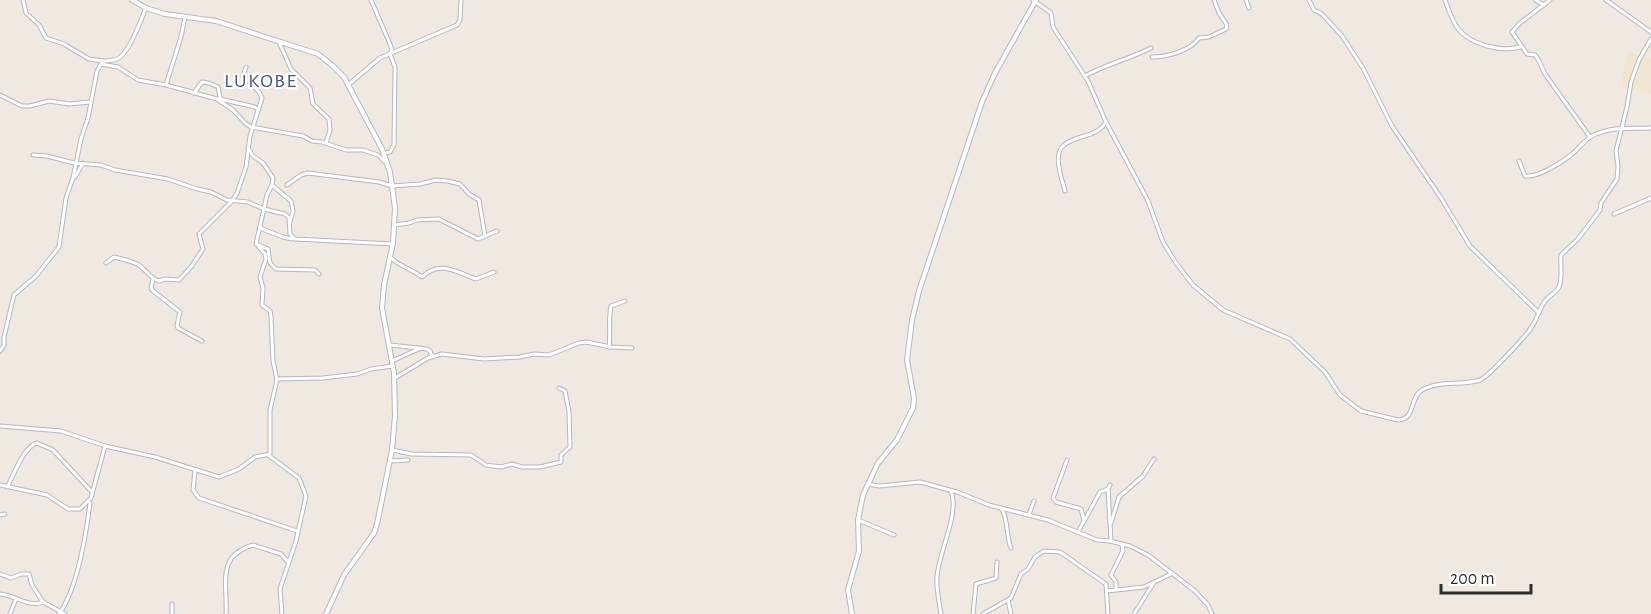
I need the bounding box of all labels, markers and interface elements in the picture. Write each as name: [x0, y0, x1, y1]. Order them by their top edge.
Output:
district label: LUKOBE: [224, 71, 298, 91]
scale bar: [1441, 557, 1531, 595]
text: 200 m: [1450, 570, 1495, 588]

